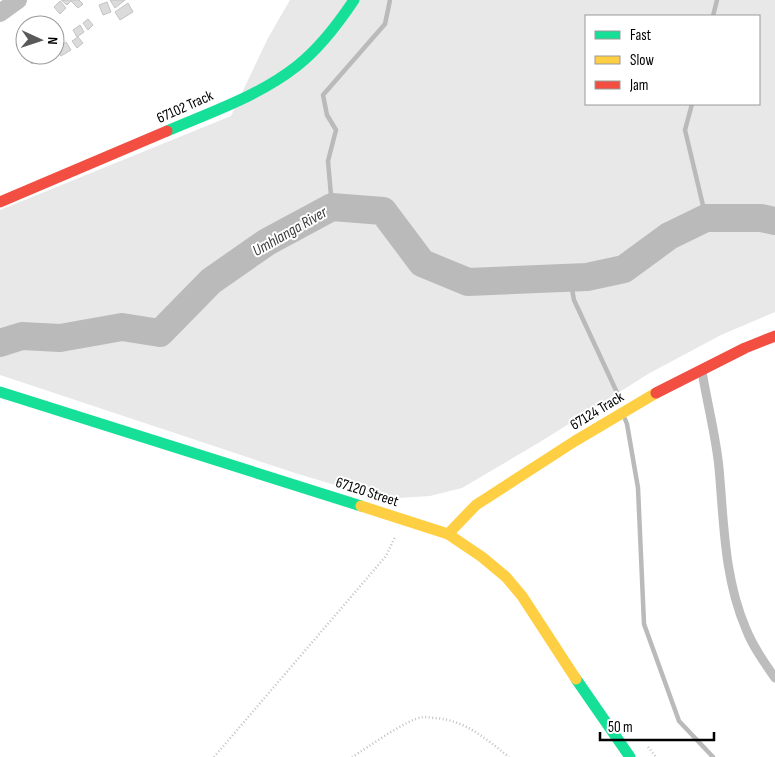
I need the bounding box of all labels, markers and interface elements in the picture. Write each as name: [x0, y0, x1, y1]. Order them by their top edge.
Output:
north arrow: [15, 15, 65, 65]
legend: [585, 15, 760, 105]
text: Fast: [630, 26, 652, 45]
text: N: [44, 36, 61, 45]
text: Slow: [630, 51, 654, 70]
text: Jam: [629, 76, 648, 95]
street label: 67102 Track: [154, 86, 216, 128]
water label: Umhlanga River: [249, 203, 331, 261]
street label: 67124 Track: [567, 387, 628, 434]
street label: 67120 Street: [333, 473, 401, 511]
scale bar: [600, 710, 714, 742]
text: 50 m: [608, 718, 633, 737]

